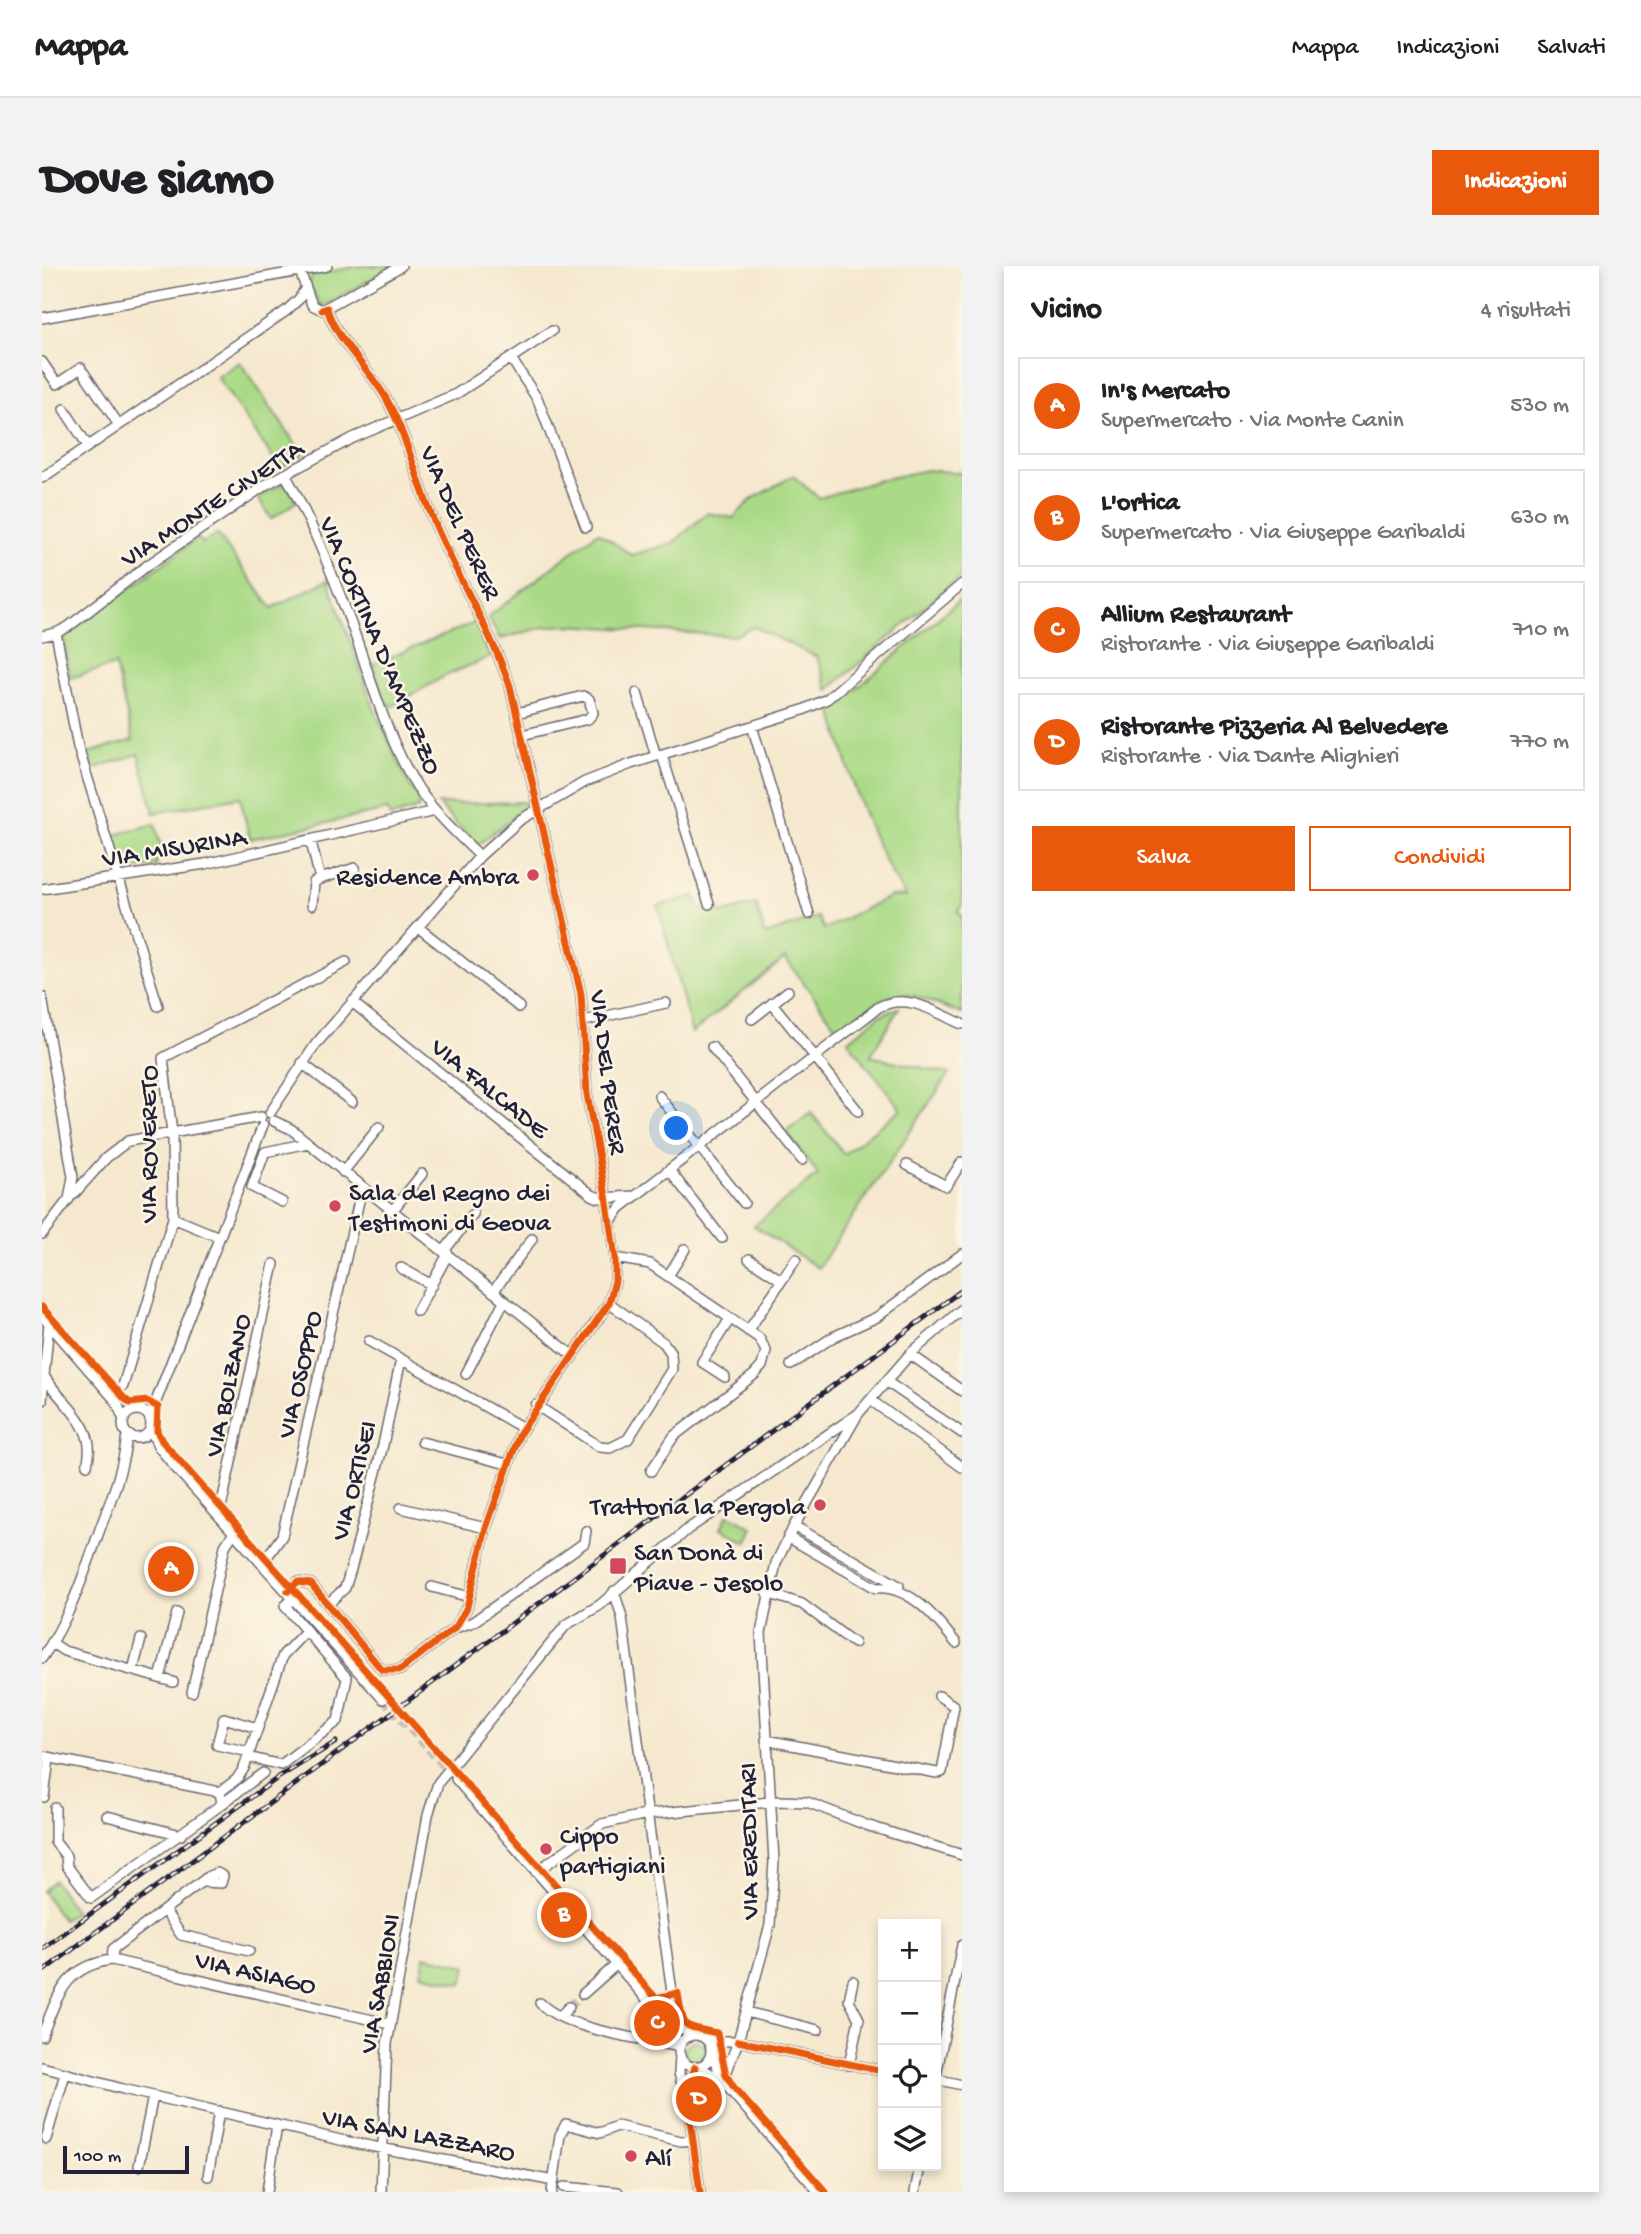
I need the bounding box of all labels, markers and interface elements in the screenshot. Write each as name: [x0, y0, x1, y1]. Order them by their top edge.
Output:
text: Mappa: [35, 29, 127, 67]
text: Mappa: [1292, 34, 1359, 63]
text: Indicazioni: [1397, 34, 1499, 63]
text: Salvati: [1537, 34, 1606, 63]
button: Indicazioni: [1432, 150, 1599, 215]
text: Dove siamo: [42, 153, 274, 211]
text: Vicino: [1032, 294, 1102, 329]
text: 4 risultati: [1481, 298, 1571, 325]
text: In's Mercato: [1101, 377, 1230, 408]
text: A: [1050, 393, 1064, 420]
text: 530 m: [1510, 393, 1569, 420]
text: Supermercato · Via Monte Canin: [1101, 408, 1404, 435]
street label: VIA MONTE CIVETTA: [115, 434, 312, 577]
street label: VIA DEL PERER: [410, 441, 506, 607]
text: L'ortica: [1101, 489, 1179, 520]
text: B: [1051, 505, 1063, 532]
text: 630 m: [1511, 505, 1569, 532]
street label: VIA CORTINA D'AMPEZZO: [309, 512, 446, 781]
text: Supermercato · Via Giuseppe Garibaldi: [1101, 520, 1466, 547]
text: Allium Restaurant: [1101, 601, 1291, 632]
text: C: [1051, 617, 1063, 644]
text: 710 m: [1513, 617, 1569, 644]
text: Ristorante · Via Giuseppe Garibaldi: [1101, 632, 1434, 659]
text: Ristorante Pizzeria Al Belvedere: [1101, 713, 1448, 744]
text: D: [1050, 729, 1065, 756]
text: 770 m: [1510, 729, 1569, 756]
text: Ristorante · Via Dante Alighieri: [1101, 744, 1399, 771]
street label: VIA MISURINA: [99, 823, 251, 877]
button: Salva: [1032, 826, 1295, 891]
button: Condividi: [1309, 826, 1571, 891]
place label: Residence Ambra: [336, 864, 521, 895]
marker: Residence Ambra: [525, 867, 541, 883]
street label: VIA DEL PERER: [580, 988, 631, 1158]
street label: VIA FALCADE: [422, 1033, 554, 1148]
street label: VIA ROVERETO: [136, 1065, 167, 1224]
your location: [659, 1111, 693, 1145]
place label: Sala del Regno dei Testimoni di Geova: [347, 1180, 552, 1241]
marker: Sala del Regno dei Testimoni di Geova: [327, 1198, 343, 1214]
street label: VIA OSOPPO: [272, 1308, 332, 1443]
street label: VIA BOLZANO: [200, 1311, 261, 1461]
street label: VIA ORTISEI: [326, 1418, 386, 1545]
place label: Trattoria la Pergola: [588, 1494, 808, 1525]
marker: Trattoria la Pergola: [812, 1497, 828, 1513]
place label: San Donà di Piave - Jesolo: [633, 1540, 783, 1601]
pin: A: [148, 1543, 194, 1595]
marker: San Donà di Piave - Jesolo: [608, 1556, 628, 1576]
street label: VIA EREDITARI: [735, 1762, 768, 1920]
place label: Cippo partigiani: [559, 1823, 666, 1884]
marker: Cippo partigiani: [538, 1841, 554, 1857]
pin: B: [541, 1889, 587, 1941]
street label: VIA SABBIONI: [355, 1912, 410, 2057]
map controls: [878, 1919, 941, 2171]
button: +: [878, 1919, 941, 1982]
street label: VIA ASIAGO: [190, 1946, 319, 2004]
button: −: [878, 1982, 941, 2045]
pin: C: [634, 1997, 680, 2049]
button: locate: [878, 2045, 941, 2108]
pin: D: [676, 2073, 722, 2125]
street label: VIA SAN LAZZARO: [318, 2103, 518, 2171]
button: layers: [878, 2108, 941, 2171]
scale bar: [63, 2143, 189, 2175]
place label: Alí: [645, 2145, 673, 2176]
text: 100 m: [74, 2146, 121, 2169]
marker: Alí: [623, 2148, 639, 2164]

